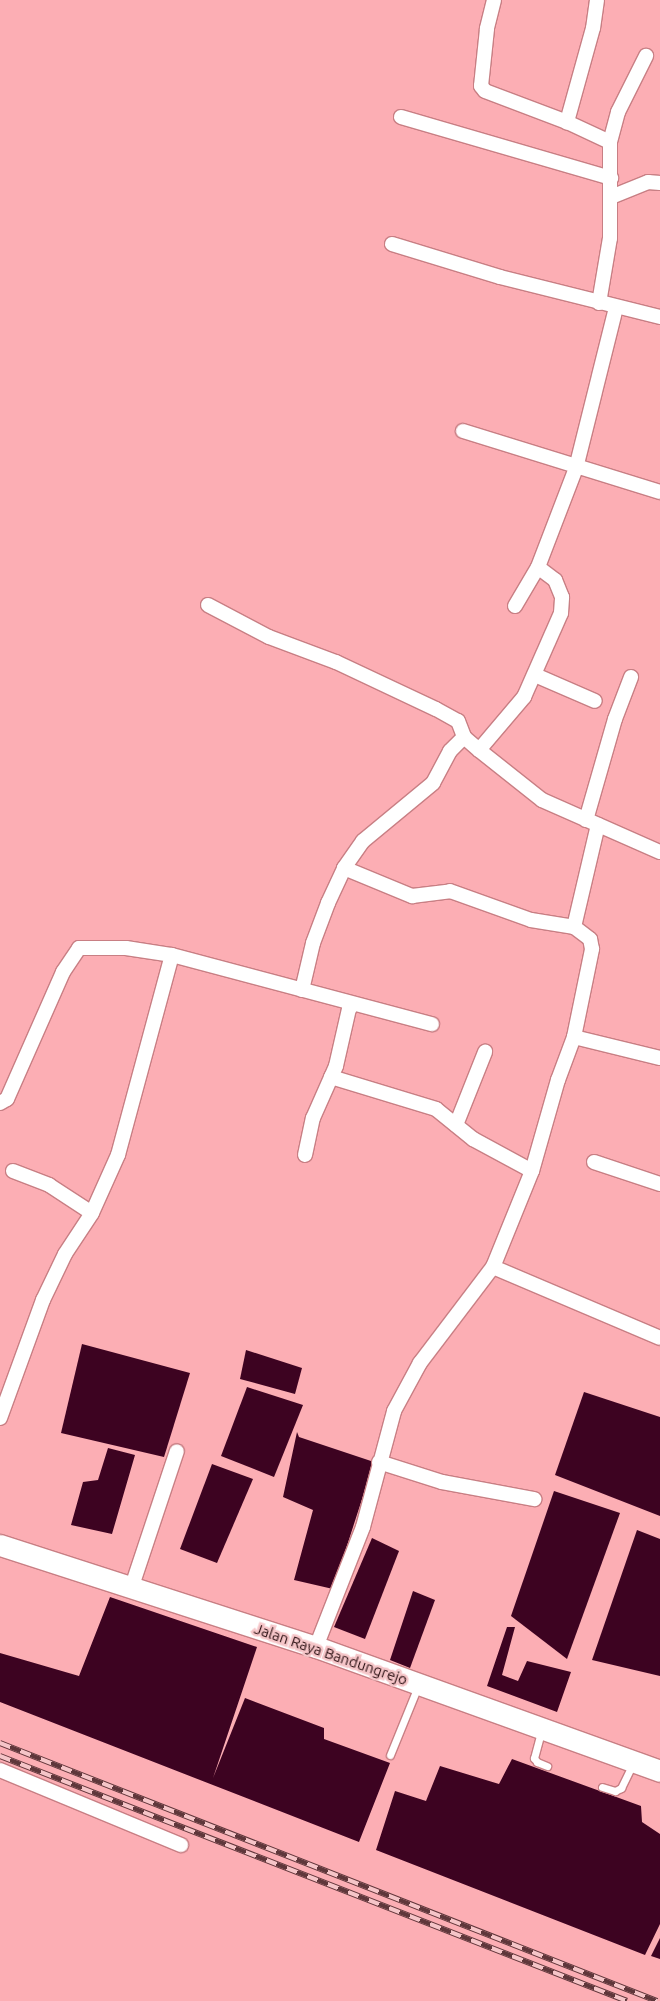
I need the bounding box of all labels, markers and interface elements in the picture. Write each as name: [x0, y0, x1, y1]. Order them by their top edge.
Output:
street label: Jalan Raya Bandungrejo: [252, 1619, 410, 1689]

